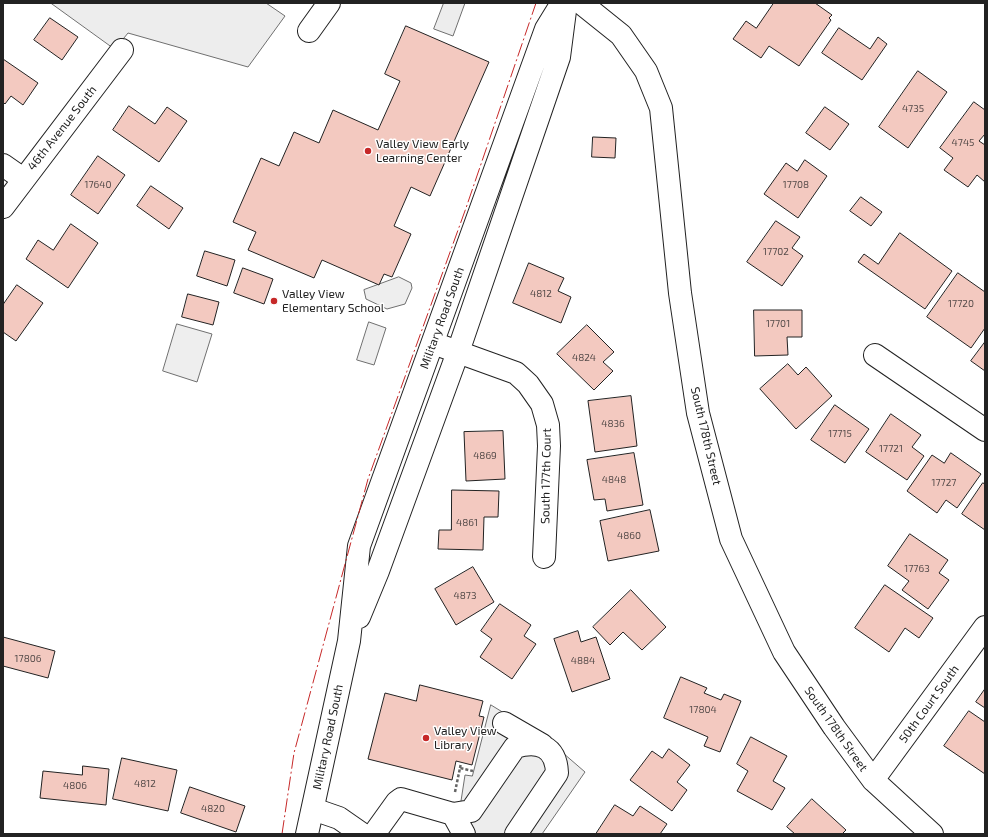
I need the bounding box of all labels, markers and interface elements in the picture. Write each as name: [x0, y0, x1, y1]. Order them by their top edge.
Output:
street label: 46th Avenue South: [25, 83, 99, 173]
house number: 4735: [902, 103, 924, 115]
place label: Valley View Early Learning Center: [376, 137, 469, 165]
house number: 4745: [952, 137, 974, 149]
marker: Valley View Early Learning Center: [363, 146, 373, 156]
house number: 17640: [85, 179, 111, 191]
house number: 17708: [783, 179, 809, 191]
house number: 17702: [763, 246, 789, 258]
street label: Military Road South: [417, 265, 467, 371]
place label: Valley View Elementary School: [282, 287, 384, 315]
house number: 4812: [530, 288, 552, 300]
marker: Valley View Elementary School: [269, 296, 279, 306]
house number: 17720: [948, 298, 974, 310]
house number: 17701: [766, 318, 790, 330]
house number: 4824: [572, 352, 596, 364]
street label: South 178th Street: [688, 385, 724, 487]
house number: 4836: [601, 418, 625, 430]
street label: South 177th Court: [538, 428, 554, 524]
house number: 17715: [828, 428, 852, 440]
house number: 17721: [879, 443, 903, 455]
house number: 4869: [473, 450, 497, 462]
house number: 4848: [602, 474, 626, 486]
house number: 17727: [932, 477, 956, 489]
house number: 4861: [456, 517, 478, 529]
house number: 4860: [617, 530, 641, 542]
house number: 17763: [904, 563, 930, 575]
house number: 4873: [454, 590, 476, 602]
house number: 17806: [15, 653, 41, 665]
house number: 4884: [571, 655, 595, 667]
street label: 50th Court South: [896, 662, 962, 746]
street label: Military Road South: [310, 683, 346, 791]
street label: South 178th Street: [801, 684, 871, 774]
house number: 17804: [689, 704, 717, 716]
place label: Valley View Library: [434, 724, 497, 752]
marker: Valley View Library: [421, 733, 431, 743]
house number: 4812: [134, 778, 156, 790]
house number: 4806: [63, 780, 87, 792]
house number: 4820: [201, 803, 225, 815]

